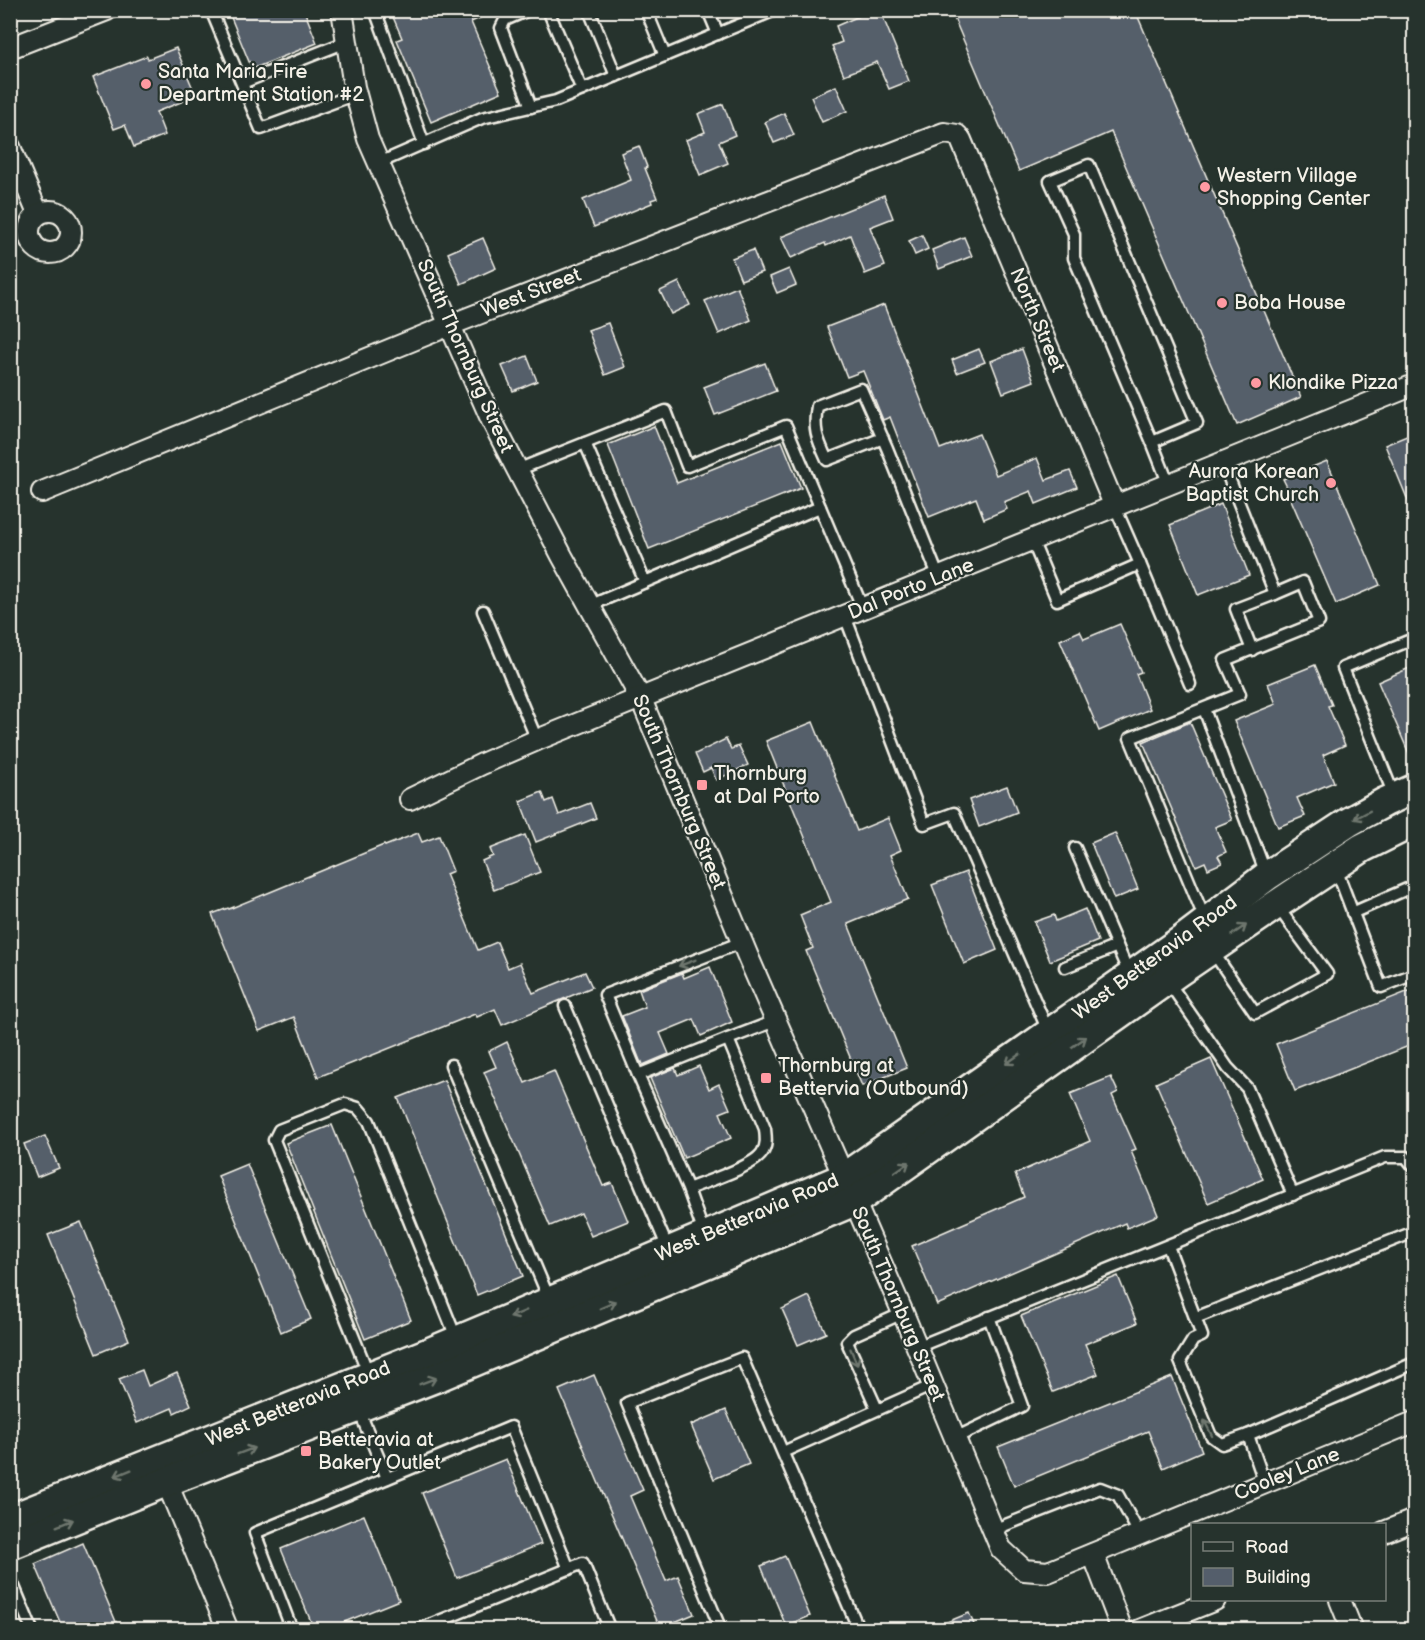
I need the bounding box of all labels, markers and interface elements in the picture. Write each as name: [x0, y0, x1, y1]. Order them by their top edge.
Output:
place label: Santa Maria Fire Department Station #2: [158, 60, 364, 107]
marker: Santa Maria Fire Department Station #2: [139, 77, 153, 91]
place label: Western Village Shopping Center: [1217, 164, 1370, 211]
marker: Western Village Shopping Center: [1198, 180, 1212, 194]
street label: South Thornburg Street: [411, 255, 519, 457]
street label: West Street: [478, 263, 584, 323]
street label: North Street: [1004, 264, 1070, 376]
place label: Boba House: [1234, 291, 1346, 315]
marker: Boba House: [1215, 296, 1229, 310]
place label: Klondike Pizza: [1268, 371, 1398, 395]
marker: Klondike Pizza: [1249, 376, 1263, 390]
place label: Aurora Korean Baptist Church: [1186, 460, 1319, 507]
marker: Aurora Korean Baptist Church: [1324, 476, 1338, 490]
street label: Dal Porto Lane: [845, 553, 978, 625]
street label: South Thornburg Street: [627, 691, 731, 893]
place label: Thornburg at Dal Porto: [714, 762, 820, 809]
marker: Thornburg at Dal Porto: [695, 778, 709, 792]
one-way arrow: [1354, 809, 1371, 821]
street label: West Betteravia Road: [1068, 890, 1242, 1026]
one-way arrow: [1230, 924, 1247, 937]
one-way arrow: [679, 958, 697, 969]
one-way arrow: [1070, 1036, 1086, 1048]
one-way arrow: [1006, 1053, 1022, 1065]
place label: Thornburg at Bettervia (Outbound): [778, 1054, 969, 1101]
marker: Thornburg at Bettervia (Outbound): [759, 1071, 773, 1085]
one-way arrow: [894, 1161, 910, 1173]
street label: West Betteravia Road: [652, 1168, 842, 1268]
street label: South Thornburg Street: [846, 1203, 950, 1405]
one-way arrow: [598, 1299, 616, 1310]
one-way arrow: [510, 1309, 528, 1321]
one-way arrow: [849, 1348, 860, 1366]
street label: West Betteravia Road: [202, 1356, 394, 1452]
one-way arrow: [418, 1374, 437, 1385]
one-way arrow: [1202, 1420, 1214, 1438]
place label: Betteravia at Bakery Outlet: [318, 1428, 441, 1475]
street label: Cooley Lane: [1231, 1442, 1343, 1506]
marker: Betteravia at Bakery Outlet: [299, 1444, 313, 1458]
one-way arrow: [236, 1445, 255, 1456]
one-way arrow: [114, 1468, 133, 1479]
one-way arrow: [55, 1517, 73, 1528]
legend: [1191, 1523, 1386, 1601]
text: Road: [1245, 1537, 1289, 1558]
text: Building: [1245, 1567, 1311, 1588]

